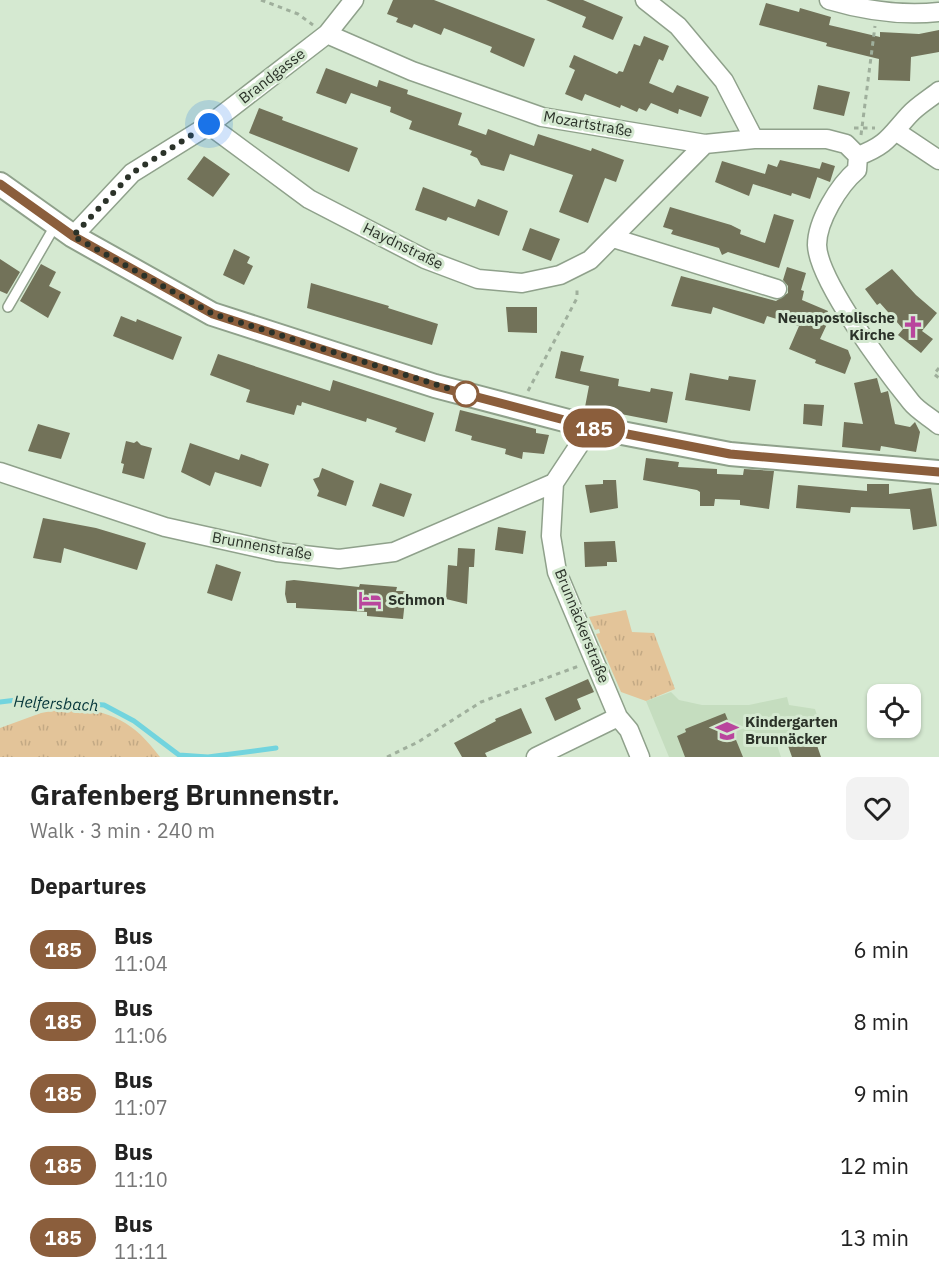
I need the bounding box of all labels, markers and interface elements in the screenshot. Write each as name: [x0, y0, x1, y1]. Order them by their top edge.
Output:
street label: Brandgasse: [235, 44, 309, 107]
street label: Mozartstraße: [542, 106, 634, 141]
your location: [194, 109, 224, 139]
street label: Haydnstraße: [360, 218, 446, 273]
place label: Neuapostolische Kirche: [778, 308, 895, 344]
church icon: Neuapostolische Kirche: [900, 314, 926, 340]
unlabelled marker: [453, 381, 479, 407]
line badge: 185: [560, 408, 628, 448]
text: 185: [575, 414, 613, 442]
street label: Brunnenstraße: [211, 527, 314, 564]
street label: Brunnäckerstraße: [551, 566, 614, 686]
hotel icon: Schmon: [357, 587, 383, 613]
place label: Schmon: [388, 590, 445, 609]
map controls: [867, 684, 921, 738]
button: locate: [867, 684, 921, 738]
water label: Helfersbach: [13, 691, 99, 715]
place label: Kindergarten Brunnäcker: [745, 712, 838, 748]
school or university icon: Kindergarten Brunnäcker: [714, 718, 740, 744]
text: Grafenberg Brunnenstr.: [30, 776, 340, 813]
button: heart: [846, 777, 909, 840]
text: Walk · 3 min · 240 m: [30, 817, 215, 844]
text: Departures: [30, 871, 146, 900]
text: Bus: [114, 921, 153, 950]
text: 185: [44, 935, 82, 963]
text: 6 min: [853, 935, 909, 964]
text: 11:04: [114, 950, 168, 977]
text: Bus: [114, 993, 153, 1022]
text: 185: [44, 1007, 82, 1035]
text: 8 min: [853, 1007, 909, 1036]
text: 11:06: [114, 1022, 168, 1049]
text: Bus: [114, 1065, 153, 1094]
text: 185: [44, 1079, 82, 1107]
text: 9 min: [853, 1079, 909, 1108]
text: 11:07: [114, 1094, 168, 1121]
text: Bus: [114, 1137, 153, 1166]
text: 185: [44, 1151, 82, 1179]
text: 12 min: [840, 1151, 909, 1180]
text: 11:10: [114, 1166, 168, 1193]
text: Bus: [114, 1209, 153, 1238]
text: 185: [44, 1223, 82, 1251]
text: 13 min: [840, 1223, 909, 1252]
text: 11:11: [114, 1238, 168, 1265]

